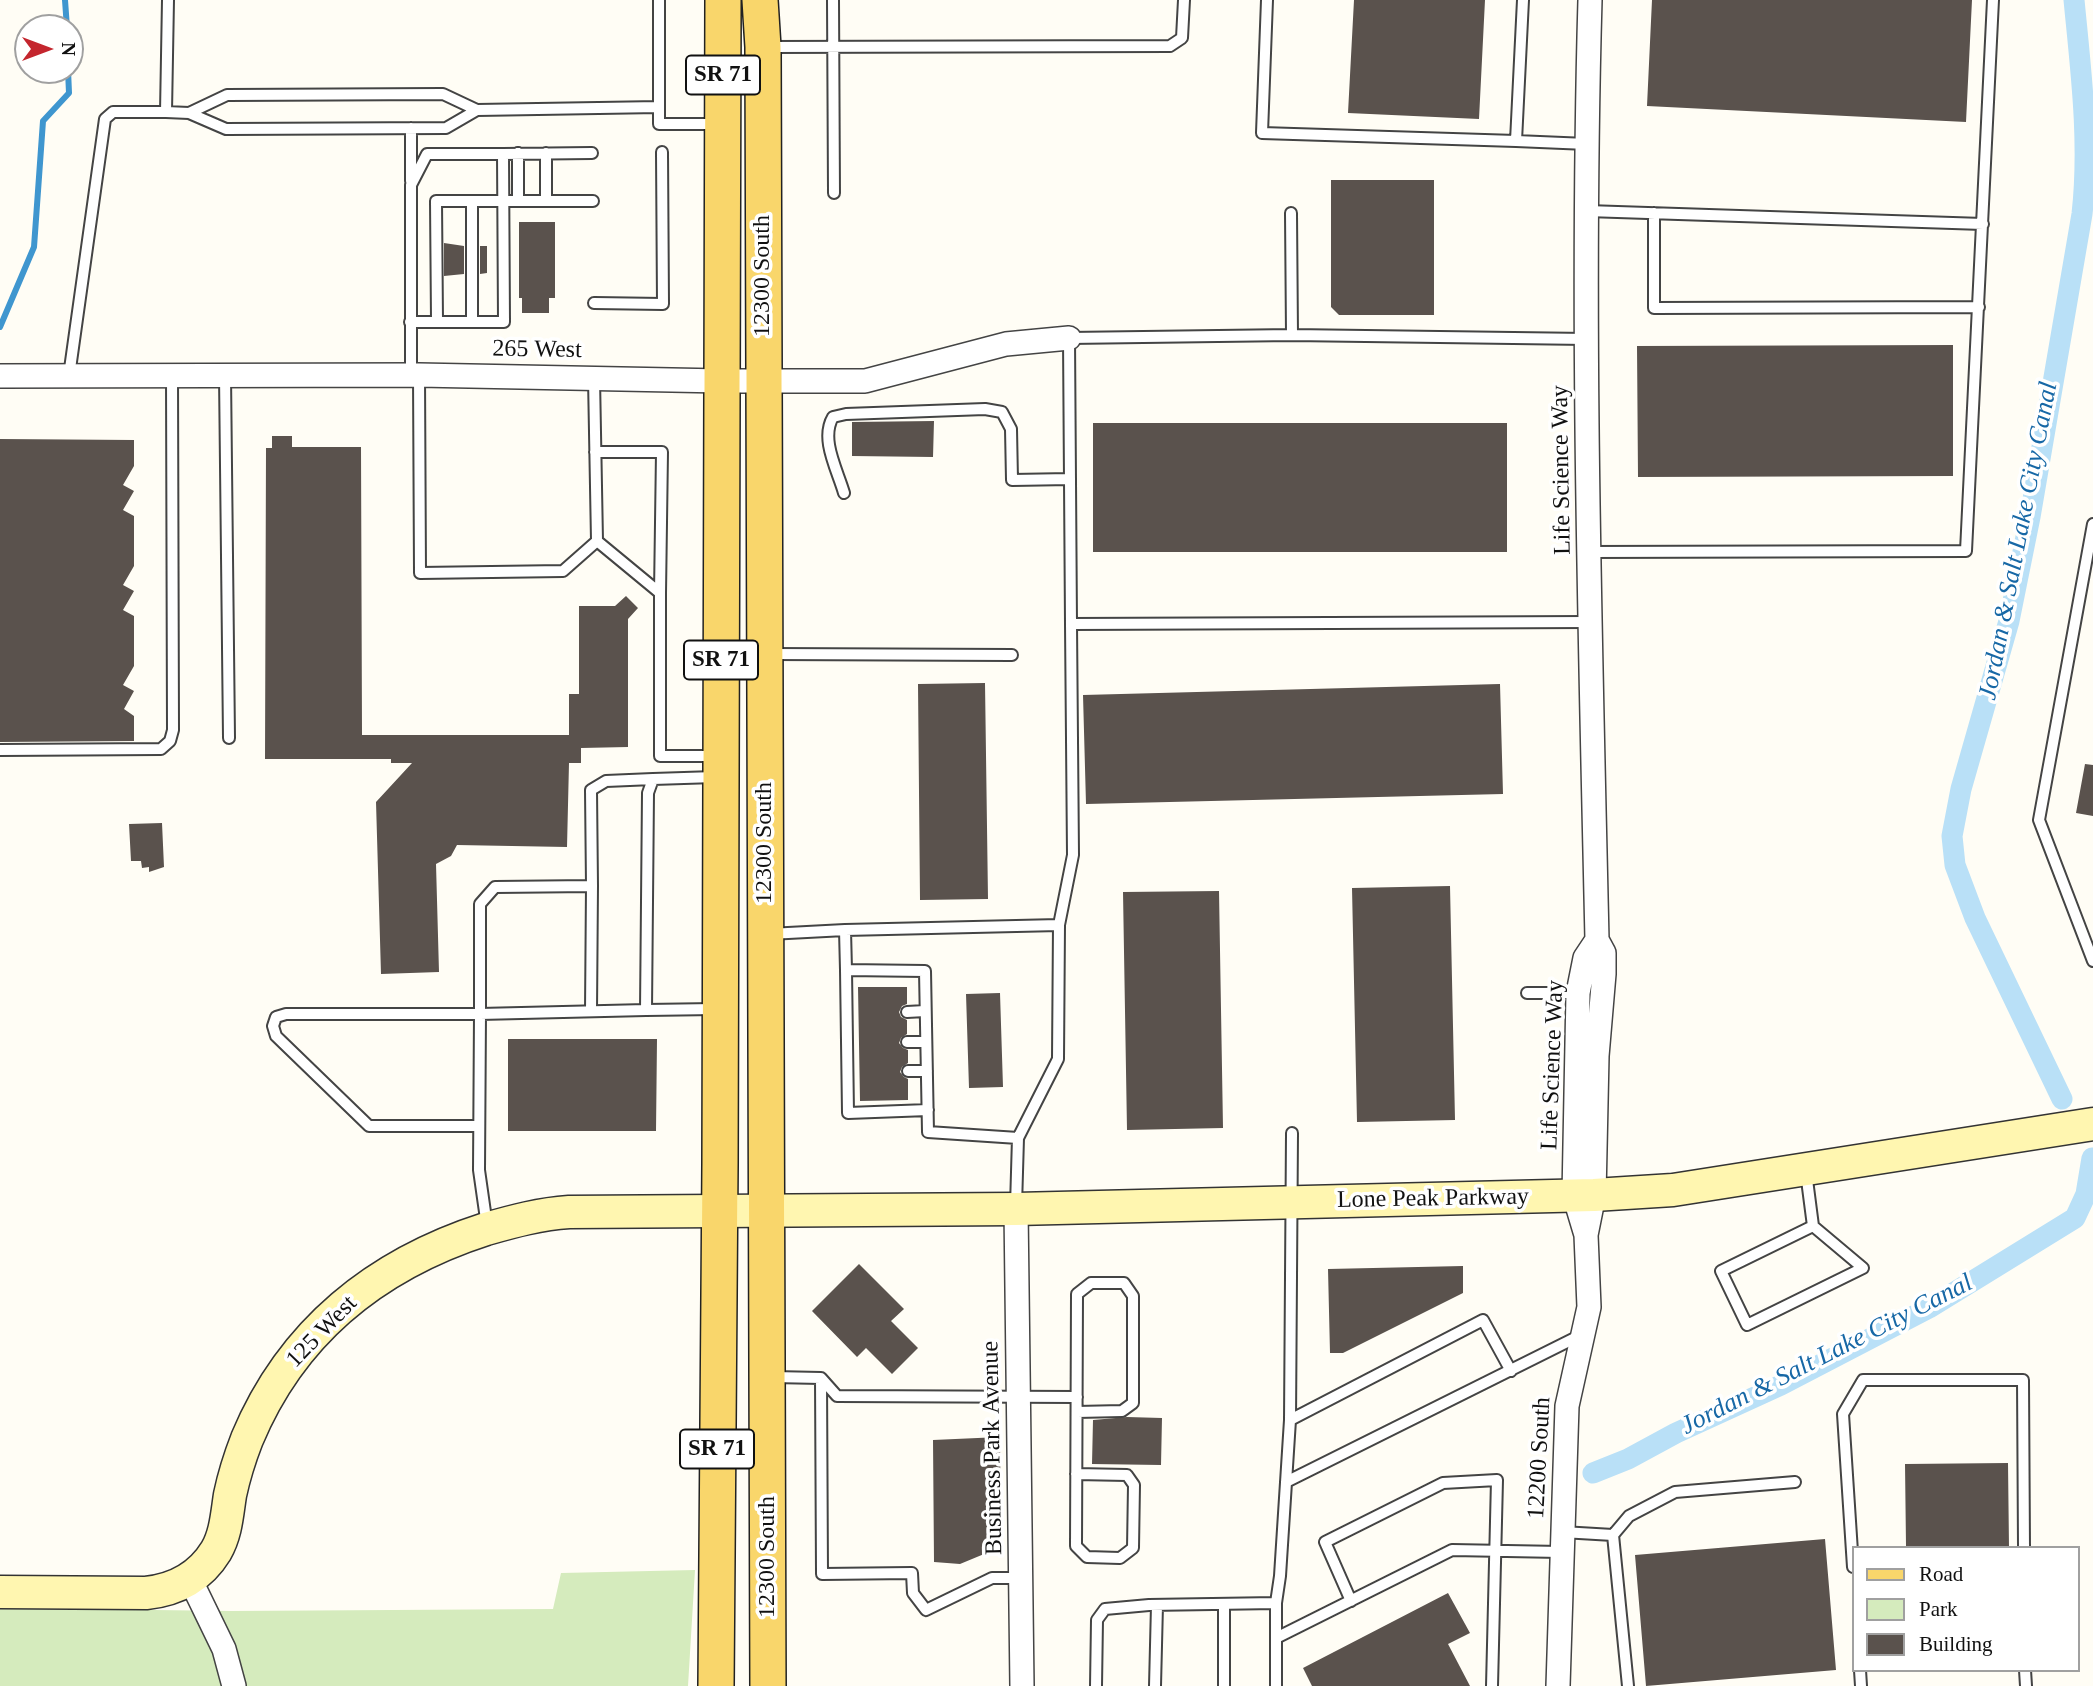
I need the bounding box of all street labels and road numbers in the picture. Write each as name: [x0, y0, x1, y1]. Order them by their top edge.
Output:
road number: SR 71: [686, 55, 760, 94]
street label: 12300 South: [749, 215, 777, 337]
street label: 265 West: [492, 335, 582, 365]
street label: Life Science Way: [1546, 385, 1578, 555]
road number: SR 71: [684, 640, 758, 680]
street label: 12300 South: [751, 782, 779, 904]
street label: Life Science Way: [1536, 980, 1570, 1150]
street label: Lone Peak Parkway: [1337, 1183, 1529, 1215]
street label: 125 West: [281, 1290, 363, 1374]
street label: Business Park Avenue: [977, 1341, 1009, 1555]
street label: 12200 South: [1522, 1396, 1558, 1520]
road number: SR 71: [680, 1430, 754, 1468]
street label: 12300 South: [754, 1496, 782, 1618]

